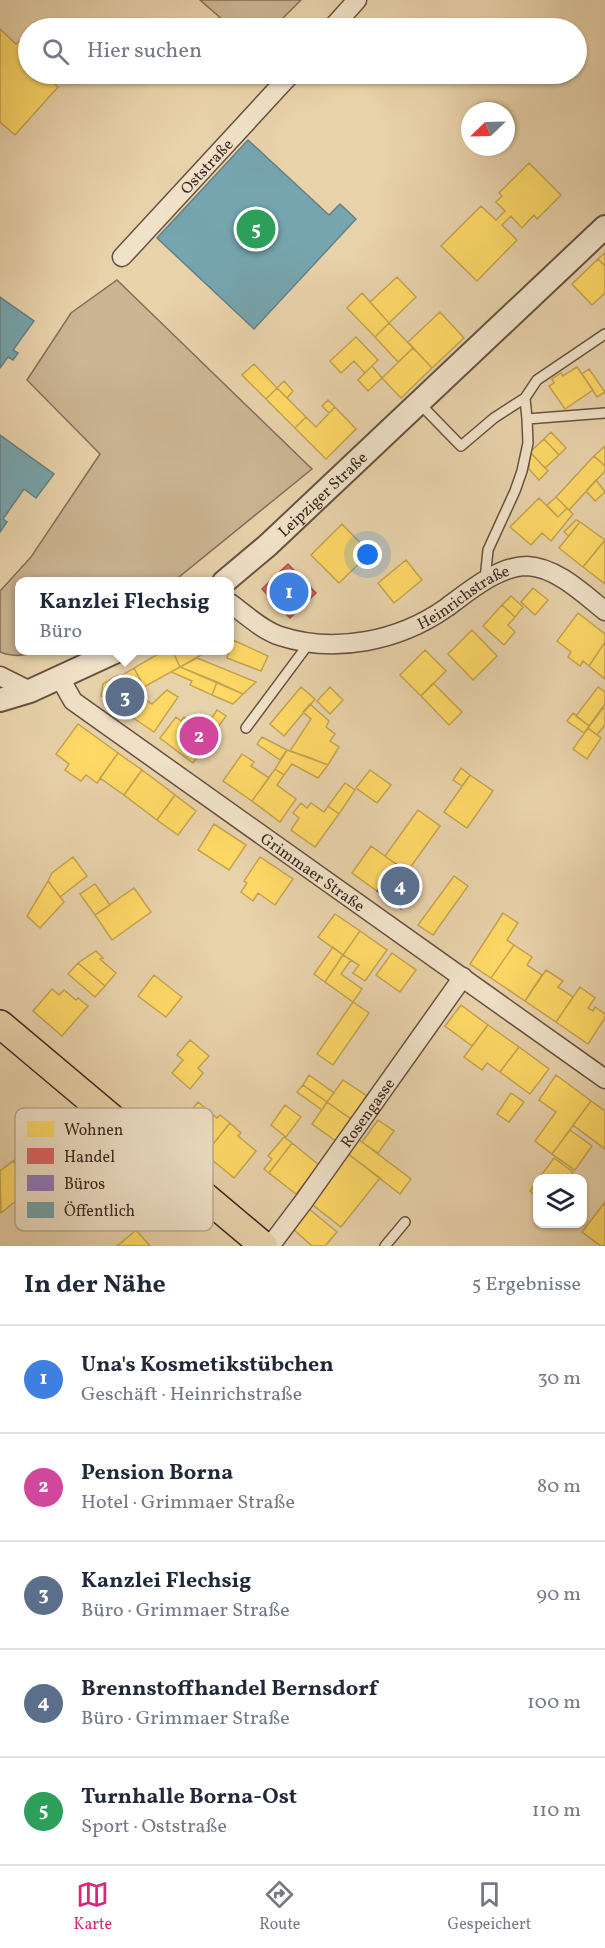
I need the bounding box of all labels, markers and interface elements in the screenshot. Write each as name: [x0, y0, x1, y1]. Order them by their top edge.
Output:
search box: [18, 18, 587, 84]
icon: search: [39, 35, 72, 68]
text: Hier suchen: [87, 36, 202, 67]
north arrow: [461, 102, 515, 156]
street label: Oststraße: [176, 135, 239, 200]
pin: 5: [236, 206, 276, 252]
street label: Leipziger Straße: [274, 448, 373, 543]
your location: [353, 540, 382, 569]
street label: Heinrichstraße: [414, 561, 513, 636]
pin: 1: [270, 570, 308, 614]
popup: [15, 577, 234, 655]
text: Kanzlei Flechsig: [39, 587, 210, 618]
text: Büro: [39, 618, 82, 646]
pin: 3: [106, 674, 144, 720]
pin: 2: [180, 714, 218, 758]
street label: Grimmaer Straße: [255, 829, 369, 918]
pin: 4: [380, 864, 420, 908]
street label: Rosengasse: [336, 1074, 401, 1153]
legend: [15, 1108, 213, 1231]
text: Wohnen: [64, 1120, 123, 1142]
text: Handel: [64, 1147, 115, 1169]
text: Büros: [64, 1174, 105, 1196]
map controls: [533, 1174, 587, 1228]
button: layers: [533, 1174, 587, 1228]
text: Öffentlich: [64, 1201, 135, 1223]
text: In der Nähe: [24, 1267, 166, 1303]
text: 5 Ergebnisse: [472, 1271, 581, 1299]
text: Una's Kosmetikstübchen: [81, 1350, 334, 1381]
text: 1: [39, 1365, 48, 1393]
text: 30 m: [537, 1365, 581, 1393]
text: Geschäft · Heinrichstraße: [81, 1381, 302, 1409]
text: Pension Borna: [81, 1458, 233, 1489]
text: 2: [38, 1473, 49, 1501]
text: 80 m: [537, 1473, 581, 1501]
text: Hotel · Grimmaer Straße: [81, 1489, 295, 1517]
text: Kanzlei Flechsig: [81, 1566, 251, 1597]
text: 3: [38, 1581, 49, 1609]
text: 90 m: [537, 1581, 581, 1609]
text: Büro · Grimmaer Straße: [81, 1597, 290, 1625]
text: Brennstoffhandel Bernsdorf: [81, 1674, 377, 1705]
text: 4: [37, 1689, 50, 1717]
text: 100 m: [527, 1689, 581, 1717]
text: Büro · Grimmaer Straße: [81, 1705, 290, 1733]
text: Turnhalle Borna-Ost: [81, 1782, 297, 1813]
text: 5: [39, 1797, 48, 1825]
text: 110 m: [532, 1797, 581, 1825]
text: Sport · Oststraße: [81, 1813, 227, 1841]
tab: Karte: [74, 1878, 112, 1936]
tab: Route: [259, 1878, 300, 1936]
tab: Gespeichert: [448, 1878, 531, 1936]

